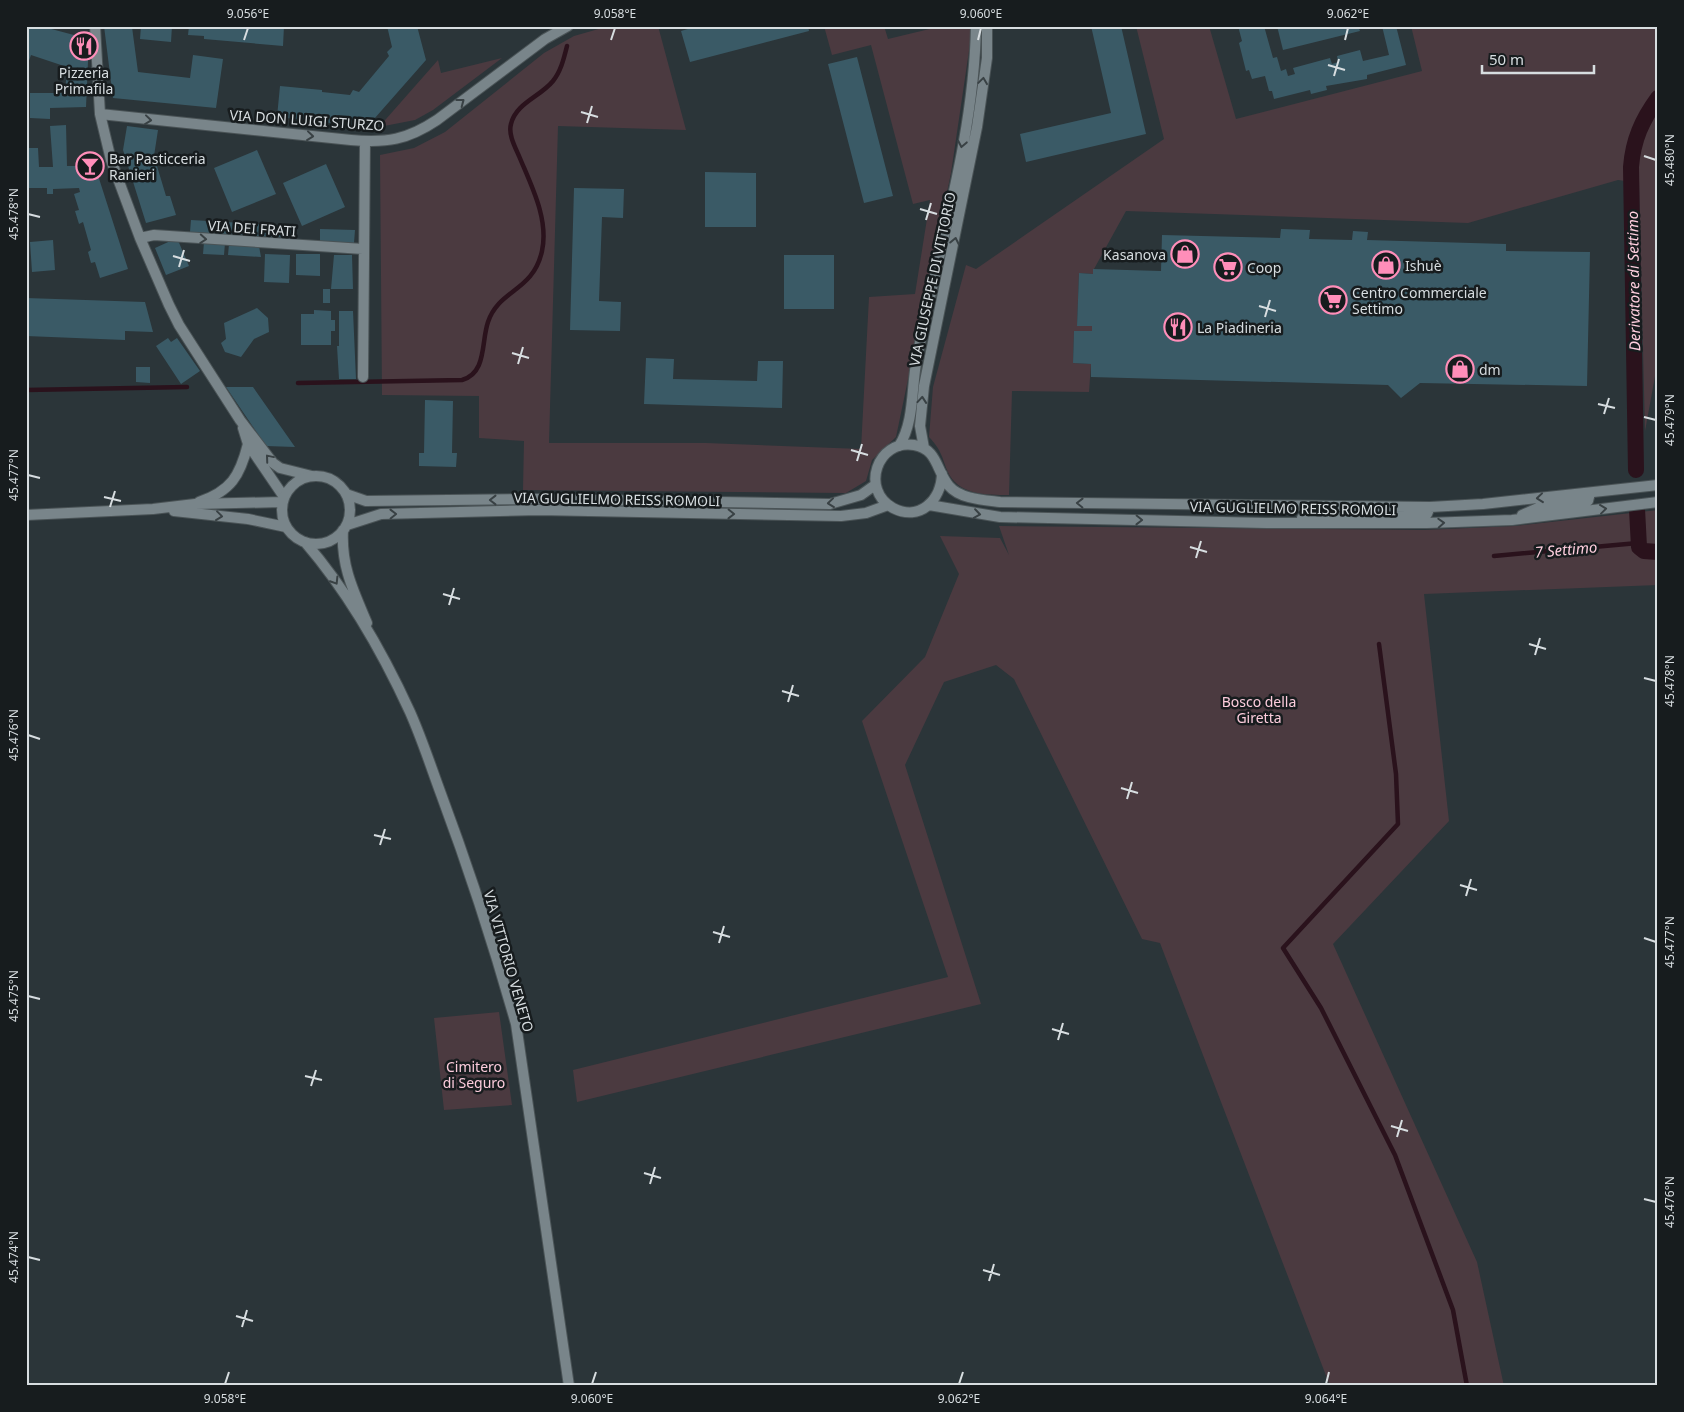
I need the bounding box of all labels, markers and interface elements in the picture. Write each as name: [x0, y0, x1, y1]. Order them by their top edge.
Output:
text: 9.056°E: [227, 5, 269, 22]
text: 9.058°E: [594, 5, 636, 22]
text: 9.060°E: [960, 5, 1002, 22]
text: 9.062°E: [1327, 5, 1369, 22]
restaurant icon: Pizzeria Primafila: [69, 31, 99, 61]
scale bar: [1482, 42, 1594, 74]
text: 50 m: [1489, 49, 1524, 69]
place label: Pizzeria Primafila: [55, 63, 113, 98]
one-way arrow: [978, 77, 988, 85]
one-way arrow: [455, 99, 465, 108]
street label: VIA DON LUIGI STURZO: [229, 105, 385, 135]
one-way arrow: [144, 114, 152, 125]
one-way arrow: [306, 130, 314, 141]
text: 45.480°N: [1661, 134, 1678, 186]
one-way arrow: [958, 140, 968, 148]
place label: Bar Pasticceria Ranieri: [109, 149, 206, 184]
bar icon: Bar Pasticceria Ranieri: [75, 151, 105, 181]
text: 45.478°N: [5, 188, 22, 240]
street label: VIA GIUSEPPE DI VITTORIO: [904, 190, 960, 368]
water label: Derivatore di Settimo: [1622, 211, 1644, 351]
street label: VIA DEI FRATI: [207, 215, 297, 241]
one-way arrow: [199, 233, 207, 244]
one-way arrow: [949, 237, 960, 245]
shop icon: Kasanova: [1170, 239, 1200, 269]
place label: Kasanova: [1103, 245, 1166, 264]
shop icon: Ishuè: [1371, 250, 1401, 280]
supermarket icon: Coop: [1213, 252, 1243, 282]
place label: Ishuè: [1405, 256, 1442, 275]
place label: Coop: [1247, 258, 1281, 277]
place label: Centro Commerciale Settimo: [1352, 283, 1487, 318]
supermarket icon: Centro Commerciale Settimo: [1318, 285, 1348, 315]
restaurant icon: La Piadineria: [1163, 312, 1193, 342]
place label: La Piadineria: [1197, 318, 1282, 337]
shop icon: dm: [1445, 354, 1475, 384]
place label: dm: [1479, 360, 1501, 379]
text: 45.479°N: [1661, 394, 1678, 446]
one-way arrow: [917, 396, 928, 404]
text: 45.477°N: [5, 449, 22, 501]
one-way arrow: [266, 454, 275, 463]
street label: VIA GUGLIELMO REISS ROMOLI: [514, 488, 721, 510]
one-way arrow: [1535, 492, 1543, 503]
one-way arrow: [489, 495, 497, 505]
one-way arrow: [826, 497, 834, 508]
street label: VIA GUGLIELMO REISS ROMOLI: [1190, 497, 1397, 519]
one-way arrow: [1076, 498, 1084, 508]
one-way arrow: [1600, 504, 1608, 515]
one-way arrow: [390, 508, 398, 519]
one-way arrow: [972, 508, 981, 518]
one-way arrow: [728, 509, 735, 519]
one-way arrow: [215, 510, 223, 521]
one-way arrow: [1136, 515, 1143, 525]
one-way arrow: [1438, 517, 1446, 528]
water label: 7 Settimo: [1534, 536, 1598, 562]
one-way arrow: [329, 575, 338, 584]
text: 45.478°N: [1661, 655, 1678, 707]
park label: Bosco della Giretta: [1222, 692, 1296, 727]
text: 45.476°N: [5, 709, 22, 761]
street label: VIA VITTORIO VENETO: [480, 888, 538, 1034]
text: 45.477°N: [1661, 916, 1678, 968]
text: 45.475°N: [5, 970, 22, 1022]
park label: Cimitero di Seguro: [443, 1057, 505, 1092]
text: 45.476°N: [1661, 1176, 1678, 1228]
text: 45.474°N: [5, 1231, 22, 1283]
text: 9.058°E: [204, 1390, 246, 1407]
text: 9.060°E: [571, 1390, 613, 1407]
text: 9.062°E: [938, 1390, 980, 1407]
text: 9.064°E: [1305, 1390, 1347, 1407]

